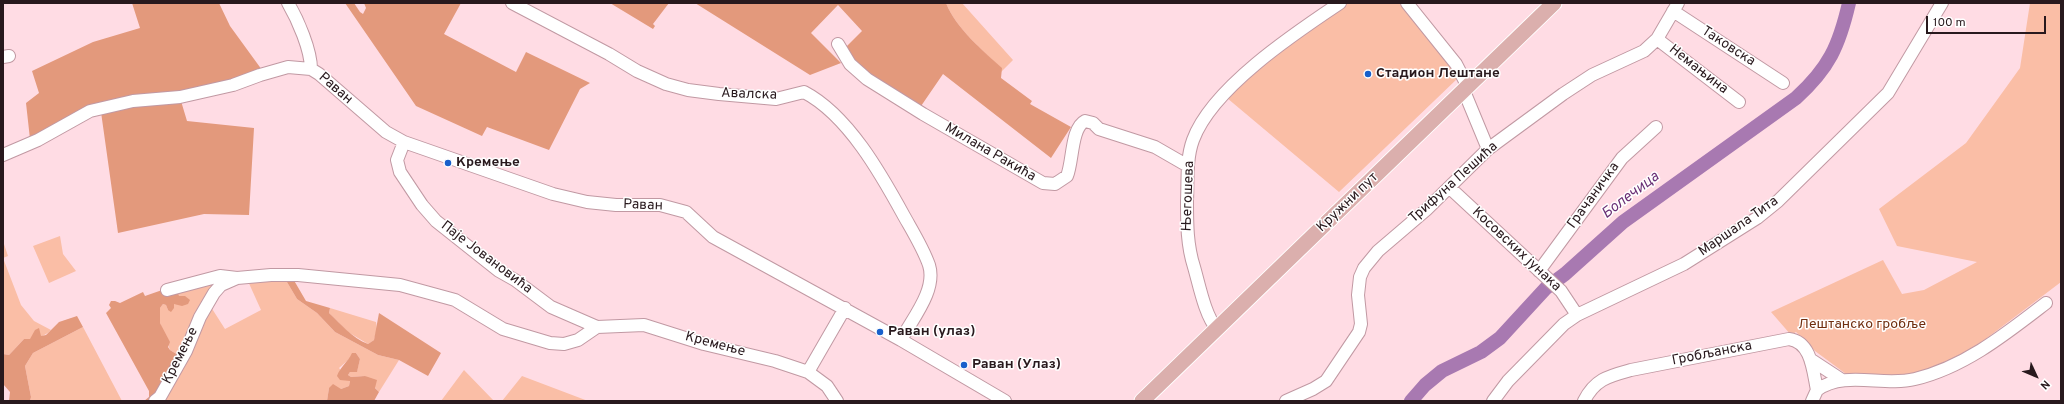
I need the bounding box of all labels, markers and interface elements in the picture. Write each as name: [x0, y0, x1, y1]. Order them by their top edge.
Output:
scale bar: [1928, 8, 2048, 34]
text: 100 m: [1933, 15, 1966, 31]
street label: Таковска: [1698, 23, 1758, 71]
street label: Немањина: [1665, 42, 1731, 98]
place label: Стадион Лештане: [1376, 66, 1500, 82]
marker: Стадион Лештане: [1363, 69, 1373, 79]
street label: Раван: [315, 70, 355, 108]
street label: Авалска: [721, 86, 777, 104]
street label: Милана Ракића: [941, 120, 1039, 186]
street label: Трифуна Пешића: [1406, 139, 1502, 227]
place label: Кремење: [456, 155, 520, 171]
marker: Кремење: [443, 158, 453, 168]
street label: Његошева: [1179, 160, 1199, 232]
street label: Грачаничка: [1564, 160, 1624, 232]
water label: Болечица: [1599, 169, 1663, 223]
street label: Кружни пут: [1314, 170, 1382, 236]
street label: Маршала Тита: [1696, 193, 1782, 261]
street label: Раван: [623, 197, 663, 215]
street label: Косовских јунака: [1468, 204, 1564, 296]
street label: Паје Јовановића: [437, 218, 535, 298]
park label: Лештанско гробље: [1798, 317, 1926, 333]
place label: Раван (улаз): [888, 324, 975, 340]
street label: Кремење: [160, 325, 202, 387]
marker: Раван (улаз): [875, 327, 885, 337]
street label: Кремење: [683, 329, 747, 361]
street label: Гробљанска: [1671, 338, 1753, 370]
north arrow: [2016, 356, 2056, 396]
place label: Раван (Улаз): [972, 357, 1061, 373]
marker: Раван (Улаз): [959, 360, 969, 370]
text: N: [2037, 377, 2052, 392]

